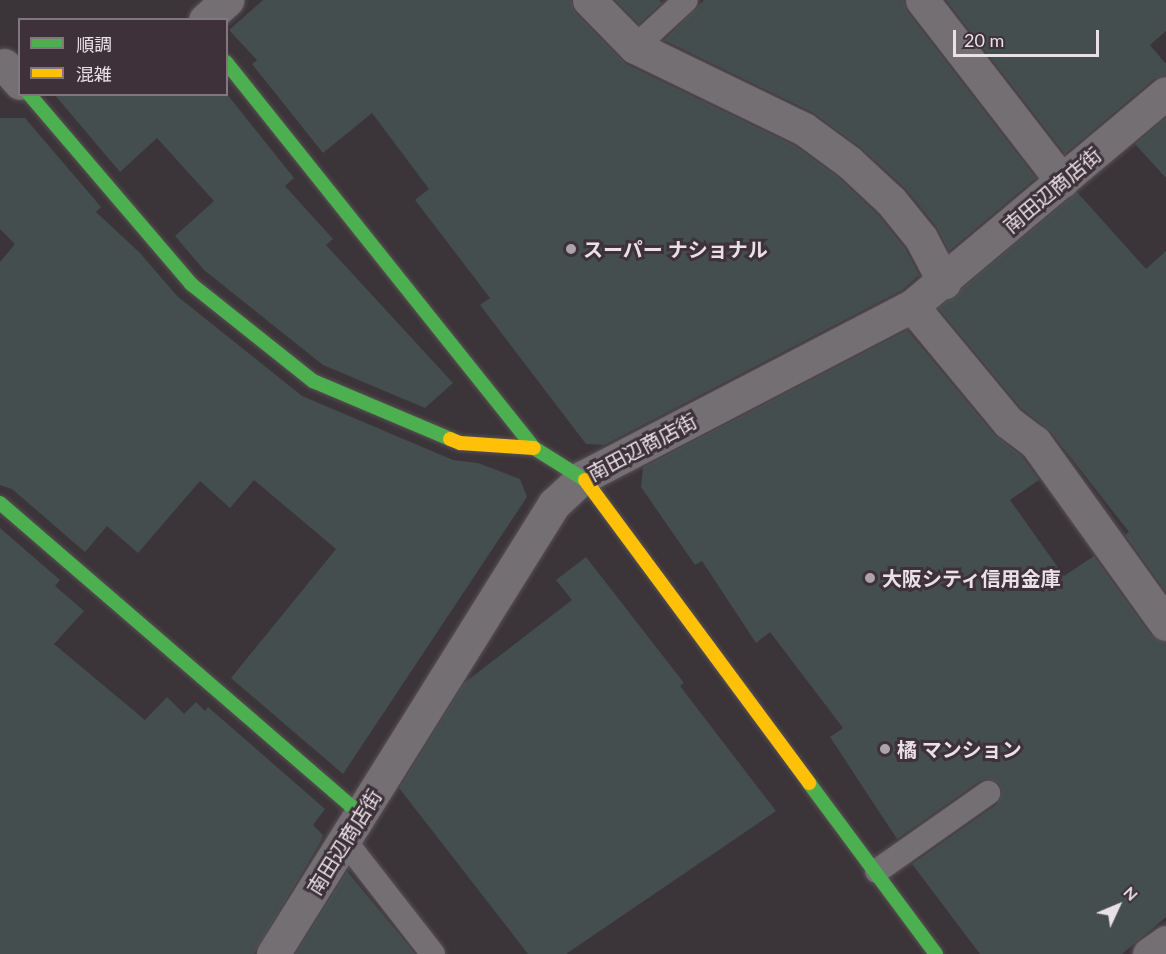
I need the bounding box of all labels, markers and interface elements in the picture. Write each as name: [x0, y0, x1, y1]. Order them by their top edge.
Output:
legend: [18, 18, 228, 96]
scale bar: [956, 18, 1102, 56]
text: 20 m: [964, 29, 1004, 51]
text: 順調: [76, 33, 112, 55]
text: 混雑: [76, 63, 112, 85]
street label: 南田辺商店街: [998, 142, 1106, 238]
place label: スーパー ナショナル: [583, 237, 768, 261]
marker: スーパー ナショナル: [564, 242, 578, 256]
street label: 南田辺商店街: [583, 408, 701, 486]
place label: 大阪シティ信用金庫: [882, 566, 1062, 590]
marker: 大阪シティ信用金庫: [863, 571, 877, 585]
place label: 橘 マンション: [897, 737, 1022, 761]
marker: 橘 マンション: [878, 742, 892, 756]
street label: 南田辺商店街: [302, 785, 386, 899]
north arrow: [1088, 876, 1148, 936]
text: N: [1120, 882, 1142, 904]

